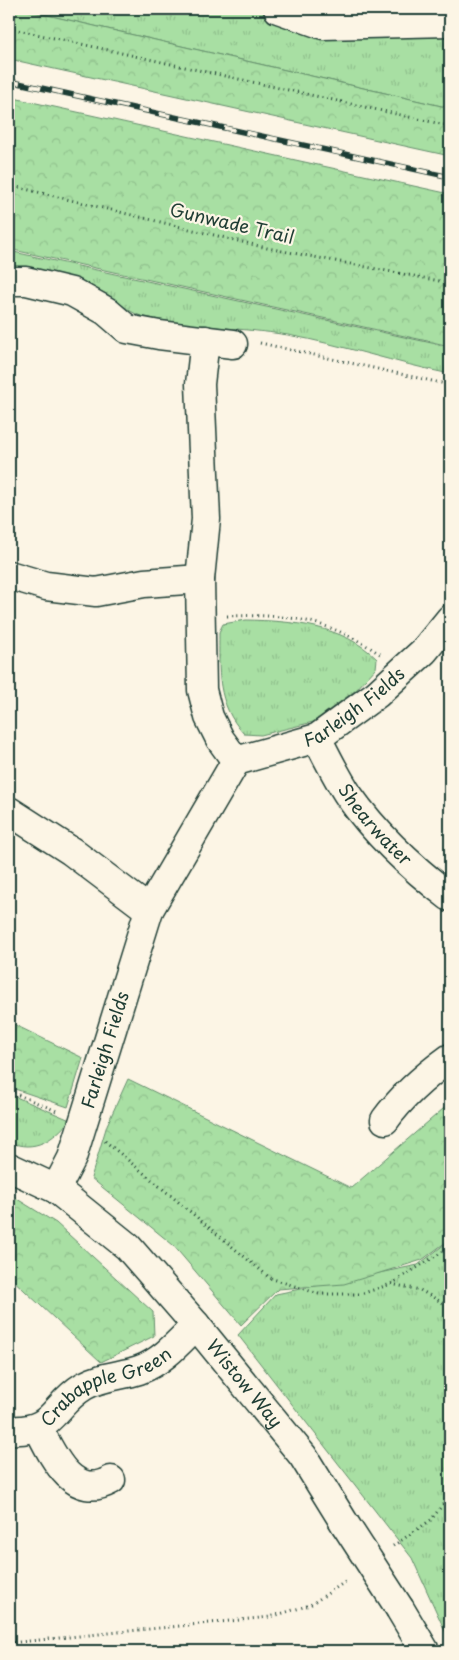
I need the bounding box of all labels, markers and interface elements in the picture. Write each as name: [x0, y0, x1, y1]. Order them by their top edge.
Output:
street label: Gunwade Trail: [167, 195, 297, 250]
street label: Farleigh Fields: [300, 660, 410, 753]
street label: Shearwater: [332, 778, 419, 872]
street label: Farleigh Fields: [73, 988, 135, 1111]
street label: Wistow Way: [201, 1333, 290, 1433]
street label: Crabapple Green: [34, 1340, 177, 1433]

